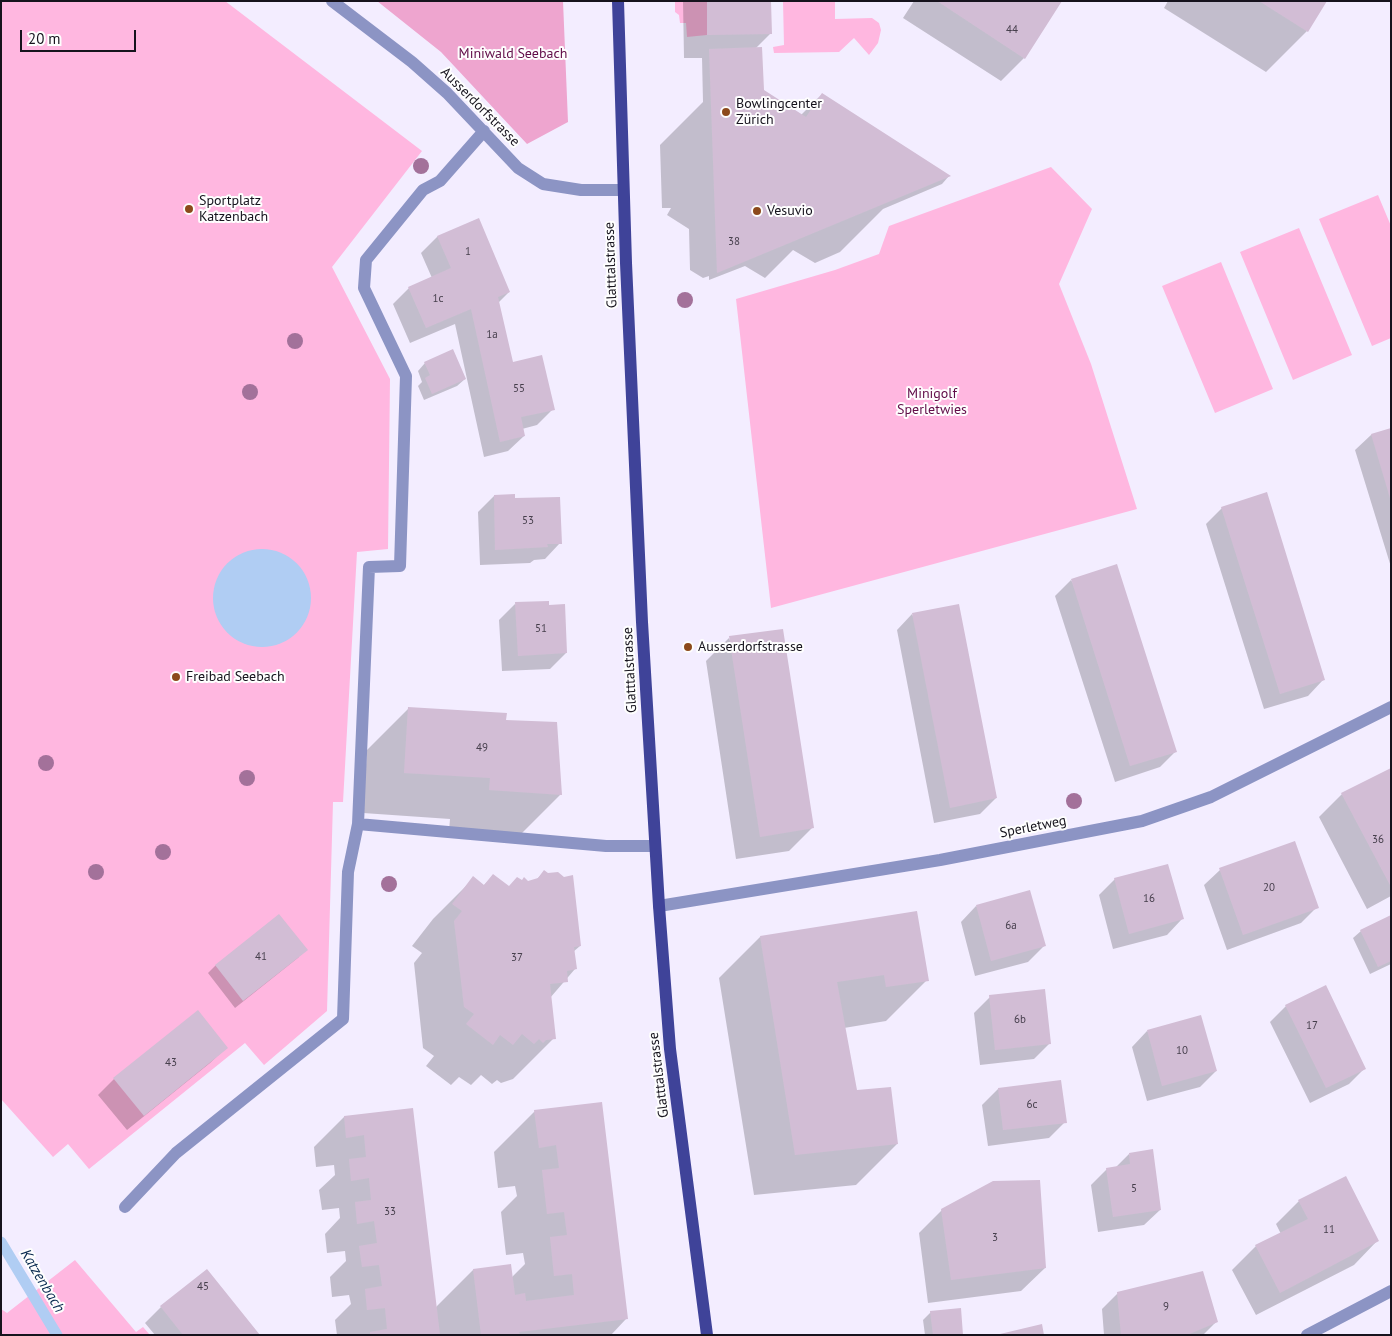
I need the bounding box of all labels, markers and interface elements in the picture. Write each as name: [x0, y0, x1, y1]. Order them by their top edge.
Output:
scale bar: [22, 20, 139, 52]
house number: 44: [1006, 23, 1018, 37]
text: 20 m: [28, 29, 61, 48]
park label: Miniwald Seebach: [459, 46, 567, 62]
street label: Ausserdorfstrasse: [437, 64, 523, 150]
place label: Bowlingcenter Zürich: [736, 96, 822, 128]
marker: Bowlingcenter Zürich: [720, 106, 732, 118]
place label: Sportplatz Katzenbach: [199, 193, 268, 226]
marker: Sportplatz Katzenbach: [183, 203, 195, 215]
place label: Vesuvio: [767, 203, 813, 219]
marker: Vesuvio: [751, 205, 763, 217]
street label: Glatttalstrasse: [601, 222, 621, 308]
house number: 38: [728, 235, 740, 249]
house number: 1: [465, 245, 471, 259]
house number: 1c: [433, 292, 443, 306]
house number: 1a: [486, 328, 498, 342]
house number: 55: [513, 382, 525, 396]
park label: Minigolf Sperletwies: [897, 386, 967, 418]
house number: 53: [522, 514, 534, 528]
house number: 51: [535, 622, 547, 636]
street label: Glatttalstrasse: [619, 627, 641, 713]
place label: Ausserdorfstrasse: [698, 639, 803, 655]
marker: Ausserdorfstrasse: [682, 641, 694, 653]
place label: Freibad Seebach: [186, 669, 285, 685]
marker: Freibad Seebach: [170, 671, 182, 683]
house number: 49: [476, 741, 488, 755]
street label: Sperletweg: [998, 812, 1068, 842]
house number: 36: [1372, 833, 1384, 847]
house number: 20: [1263, 881, 1275, 895]
house number: 16: [1143, 892, 1155, 906]
house number: 6a: [1005, 919, 1017, 933]
house number: 41: [255, 950, 267, 964]
house number: 37: [511, 951, 523, 965]
house number: 6b: [1014, 1013, 1026, 1027]
house number: 17: [1306, 1019, 1318, 1033]
street label: Glatttalstrasse: [645, 1031, 673, 1119]
house number: 10: [1176, 1044, 1188, 1058]
house number: 43: [165, 1056, 177, 1070]
house number: 6c: [1027, 1098, 1037, 1112]
house number: 5: [1131, 1182, 1137, 1196]
house number: 33: [384, 1205, 396, 1219]
house number: 11: [1323, 1223, 1335, 1237]
house number: 3: [992, 1231, 998, 1245]
water label: Katzenbach: [16, 1246, 68, 1316]
house number: 45: [197, 1280, 209, 1294]
house number: 9: [1163, 1300, 1169, 1314]

